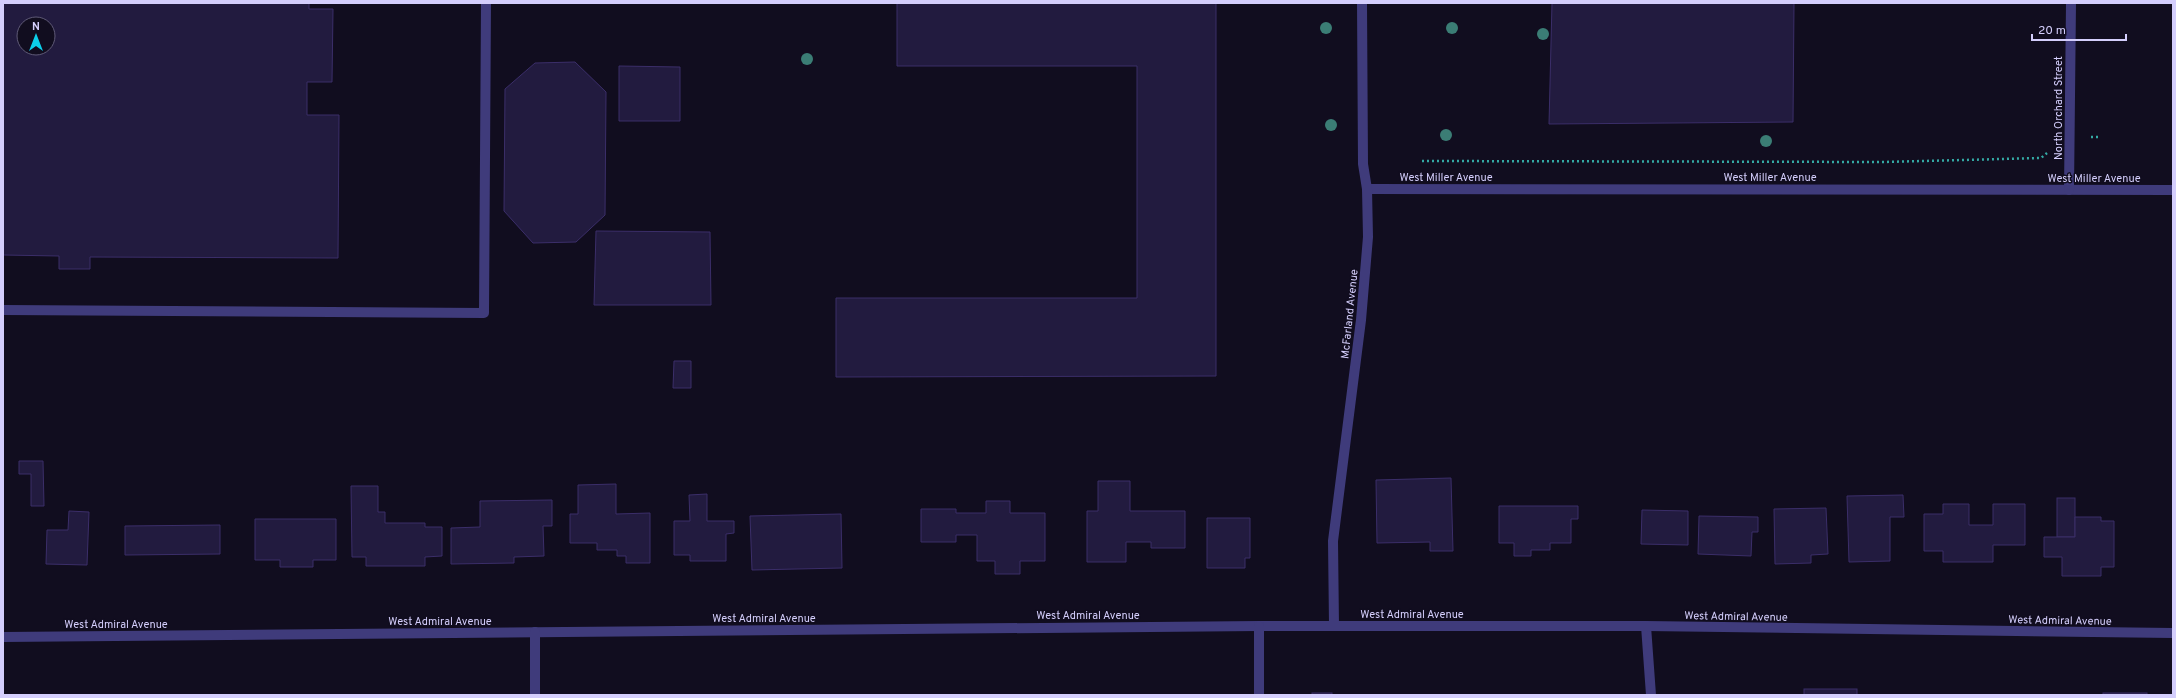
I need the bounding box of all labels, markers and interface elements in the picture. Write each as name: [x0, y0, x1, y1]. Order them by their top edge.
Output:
north arrow: [16, 16, 56, 56]
scale bar: [2032, 16, 2126, 42]
text: N: [32, 20, 40, 34]
text: 20 m: [2038, 23, 2066, 39]
street label: North Orchard Street: [2052, 56, 2066, 160]
street label: West Miller Avenue: [1399, 171, 1493, 185]
street label: West Miller Avenue: [1723, 171, 1817, 185]
street label: West Miller Avenue: [2047, 172, 2141, 186]
street label: McFarland Avenue: [1338, 268, 1362, 360]
street label: West Admiral Avenue: [1360, 608, 1464, 622]
street label: West Admiral Avenue: [1036, 609, 1140, 623]
street label: West Admiral Avenue: [1684, 609, 1788, 625]
street label: West Admiral Avenue: [712, 612, 816, 626]
street label: West Admiral Avenue: [2008, 613, 2112, 629]
street label: West Admiral Avenue: [388, 615, 492, 629]
street label: West Admiral Avenue: [64, 618, 168, 632]

